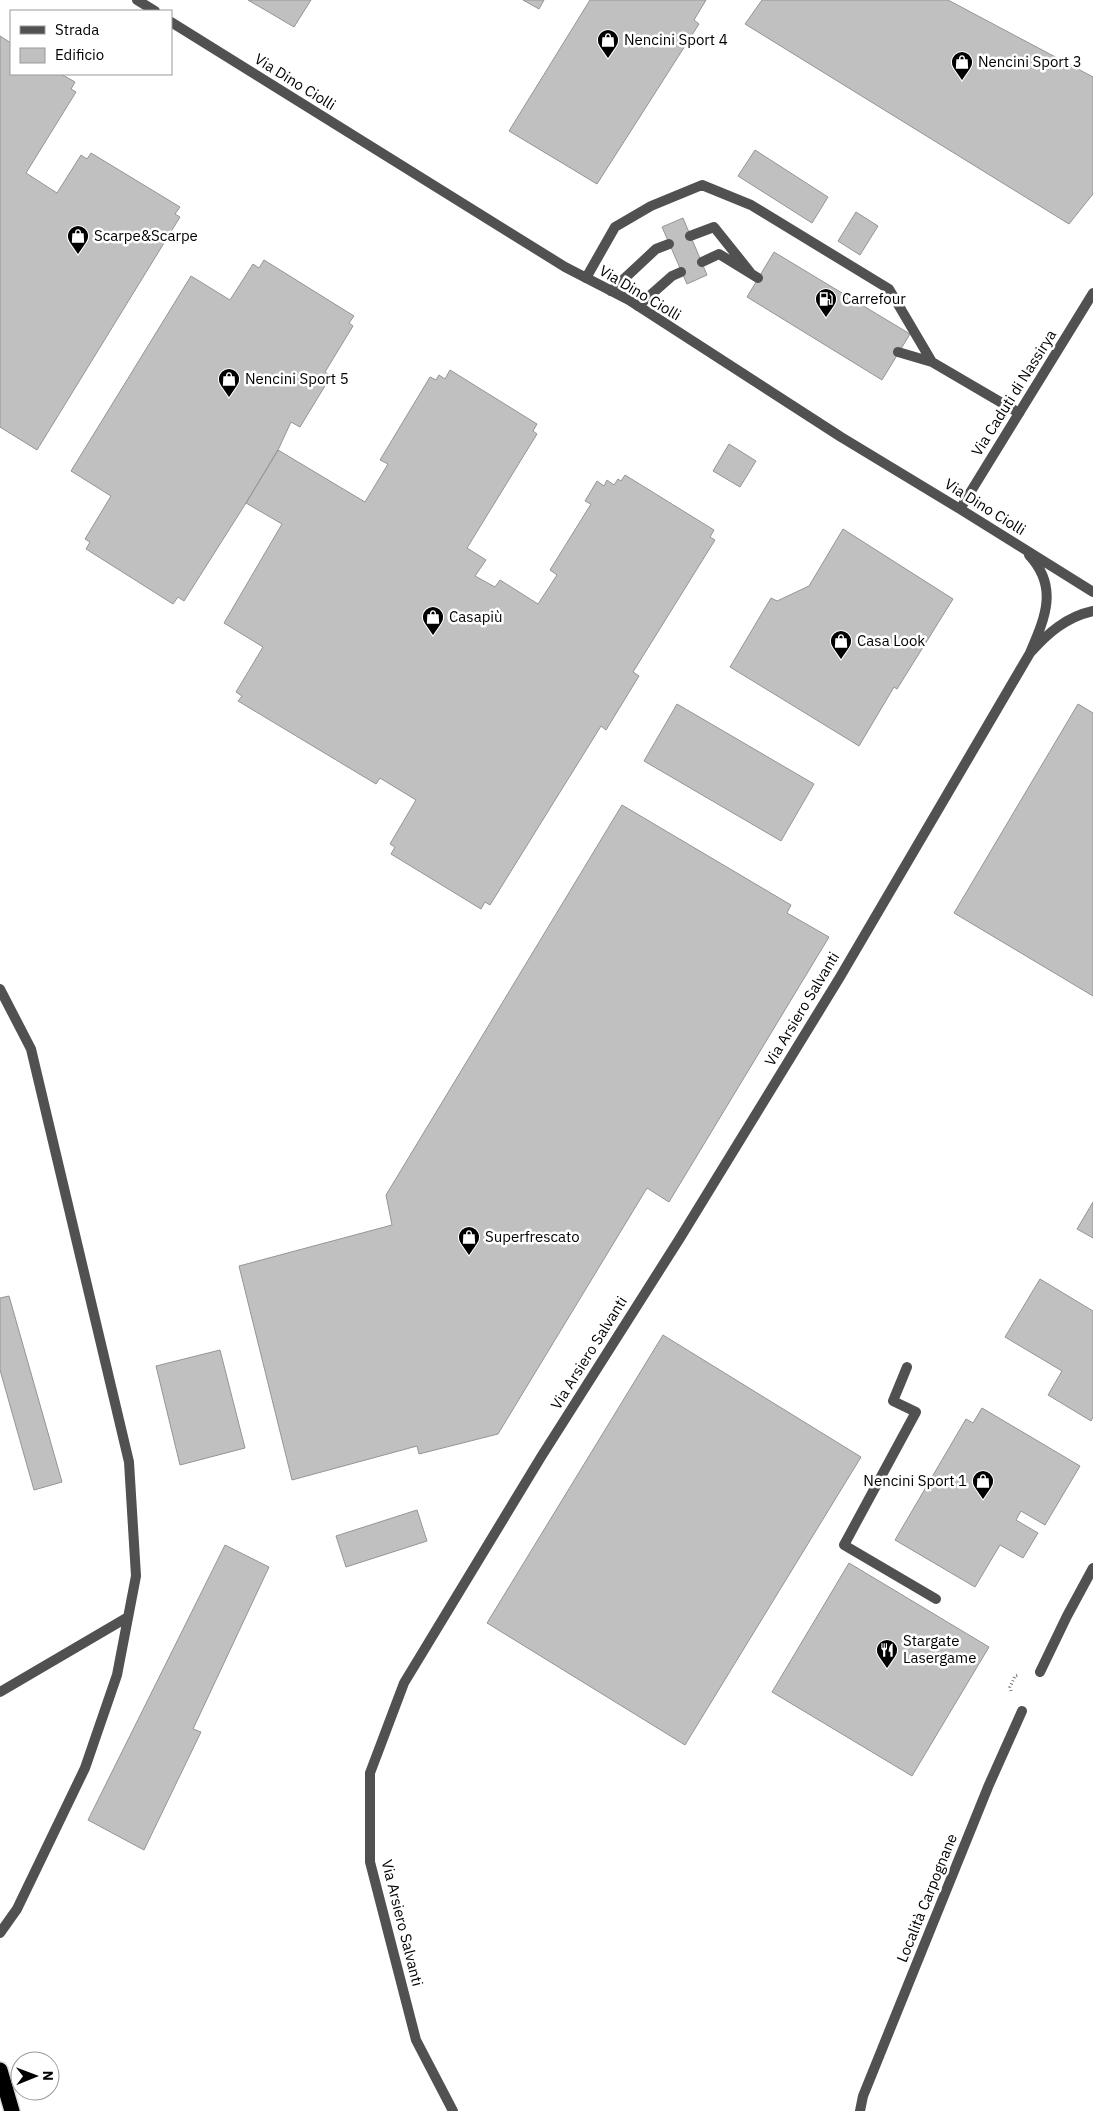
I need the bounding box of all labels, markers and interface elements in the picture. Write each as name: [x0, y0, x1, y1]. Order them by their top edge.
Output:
legend: [10, 10, 172, 75]
text: Strada: [55, 20, 99, 39]
shop icon: Nencini Sport 4: [596, 28, 620, 59]
place label: Nencini Sport 4: [624, 30, 728, 49]
text: Edificio: [55, 45, 104, 64]
street label: Via Dino Ciolli: [251, 49, 339, 114]
shop icon: Nencini Sport 3: [950, 50, 974, 81]
place label: Nencini Sport 3: [978, 52, 1082, 71]
shop icon: Scarpe&Scarpe: [66, 224, 90, 255]
place label: Scarpe&Scarpe: [94, 226, 198, 245]
street label: Via Dino Ciolli: [596, 261, 685, 324]
fuel station icon: Carrefour: [814, 287, 838, 318]
place label: Carrefour: [842, 289, 906, 308]
street label: Via Caduti di Nassirya: [967, 326, 1060, 459]
shop icon: Nencini Sport 5: [217, 367, 241, 398]
place label: Nencini Sport 5: [245, 369, 349, 388]
street label: Via Dino Ciolli: [941, 474, 1029, 539]
shop icon: Casapiù: [421, 605, 445, 636]
place label: Casapiù: [449, 607, 503, 626]
shop icon: Casa Look: [829, 629, 853, 660]
place label: Casa Look: [857, 631, 925, 650]
street label: Via Arsiero Salvanti: [760, 948, 843, 1069]
shop icon: Superfrescato: [457, 1225, 481, 1256]
place label: Superfrescato: [485, 1227, 580, 1246]
street label: Via Arsiero Salvanti: [546, 1293, 631, 1413]
shop icon: Nencini Sport 1: [971, 1469, 995, 1500]
place label: Nencini Sport 1: [863, 1471, 967, 1490]
place label: Stargate Lasergame: [903, 1631, 976, 1667]
restaurant icon: Stargate Lasergame: [875, 1638, 899, 1669]
street label: Località Carpognane: [892, 1831, 961, 1965]
street label: Via Arsiero Salvanti: [378, 1858, 427, 1988]
north arrow: [10, 2051, 60, 2101]
text: N: [39, 2071, 57, 2081]

